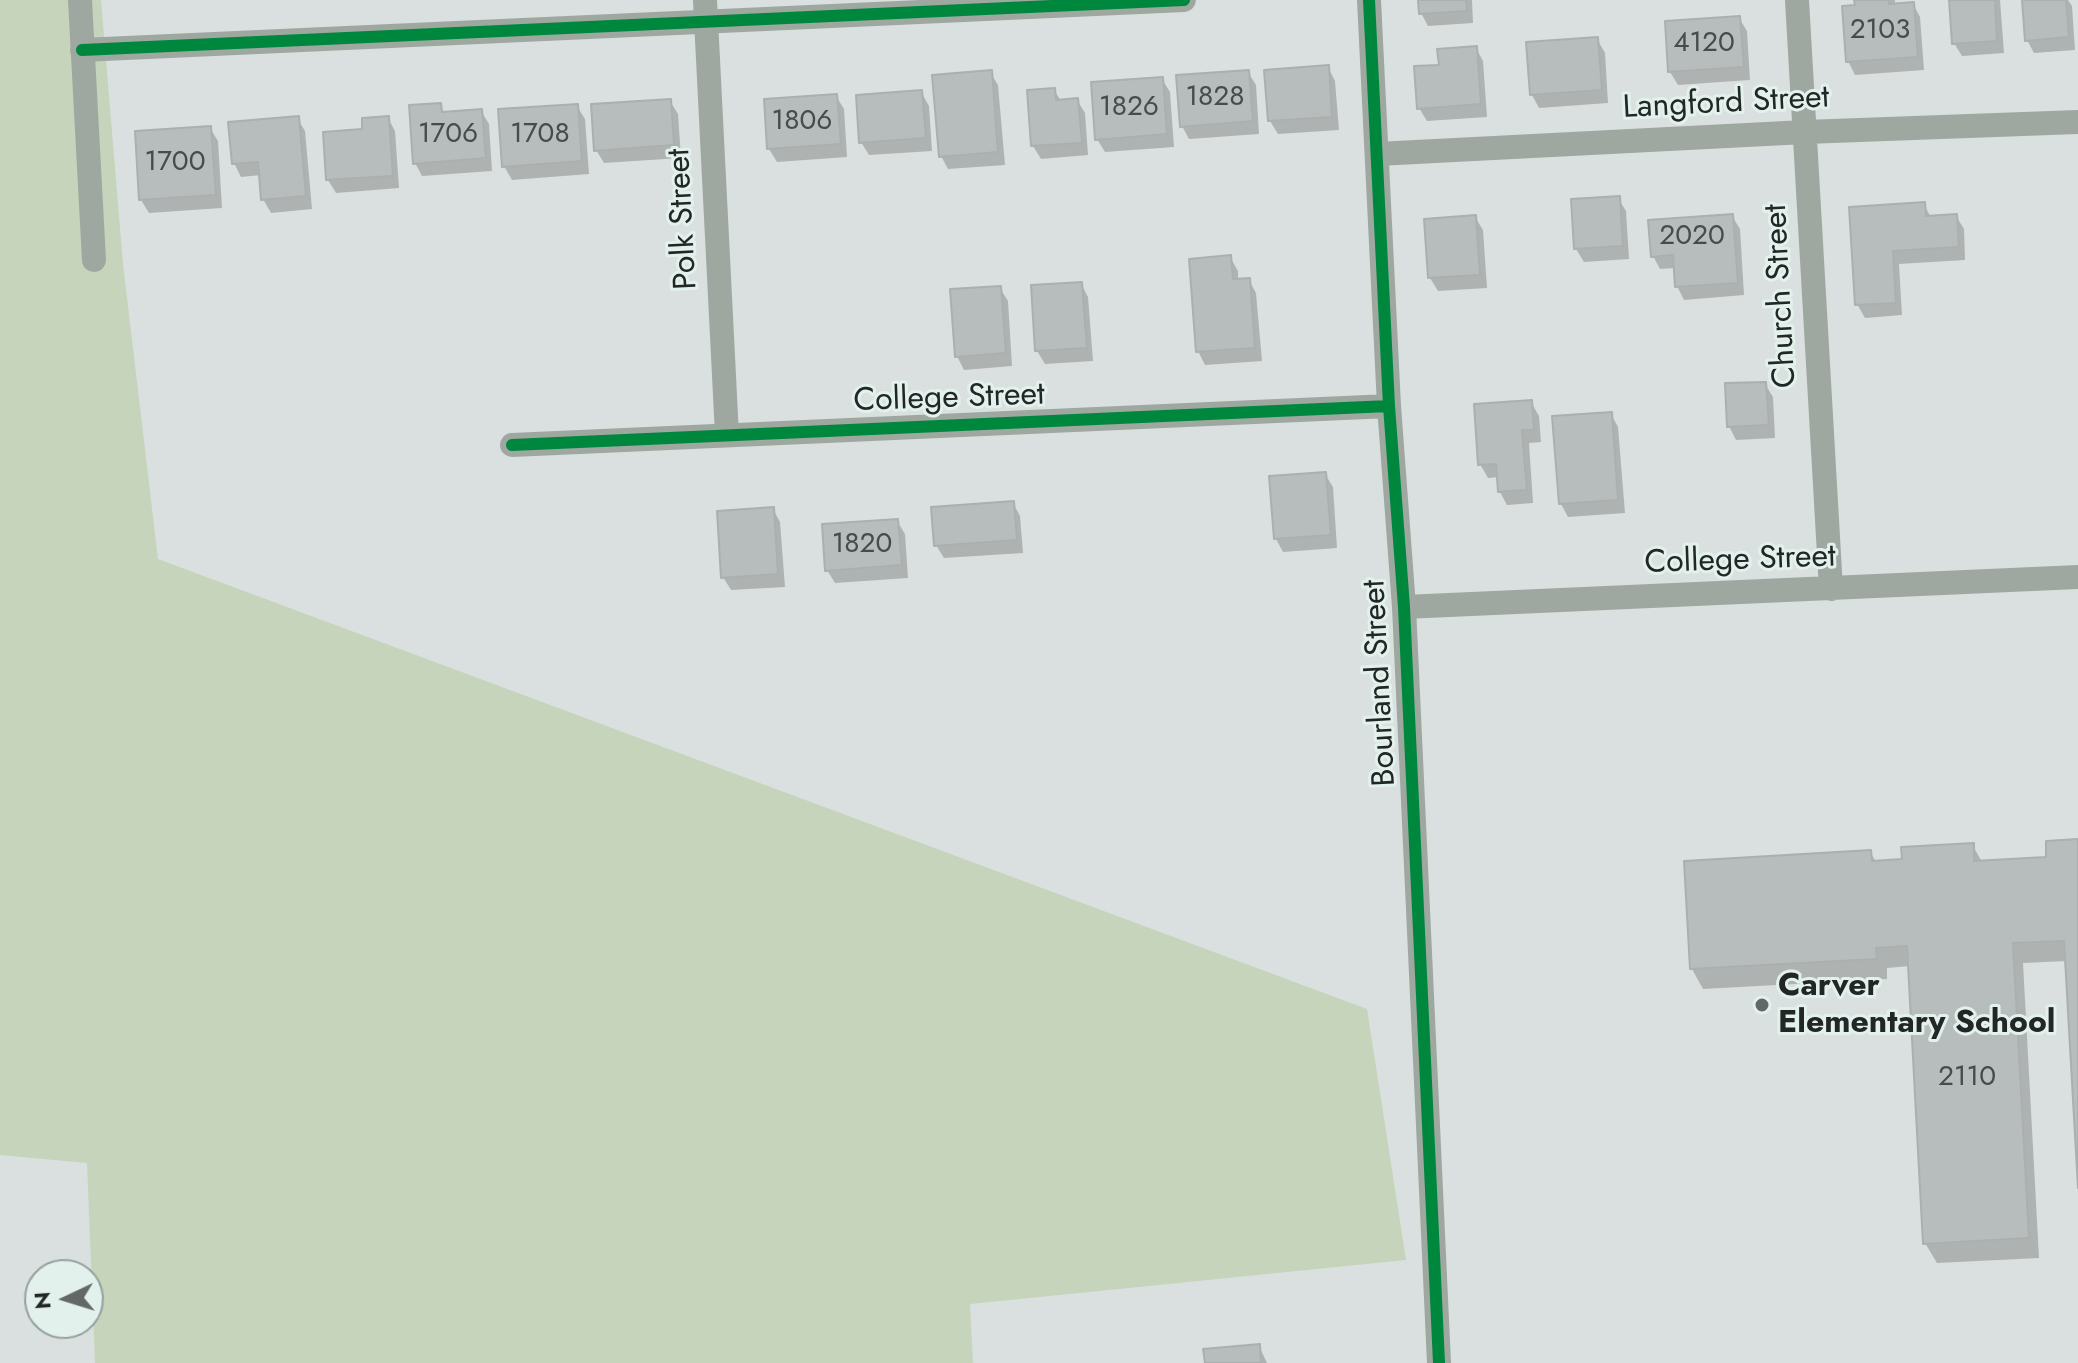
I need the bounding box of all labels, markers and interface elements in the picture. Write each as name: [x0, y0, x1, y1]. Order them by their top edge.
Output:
house number: 2103: [1850, 14, 1910, 48]
house number: 4120: [1673, 27, 1735, 61]
street label: Langford Street: [1622, 79, 1830, 129]
house number: 1828: [1185, 81, 1245, 115]
house number: 1826: [1099, 91, 1159, 125]
house number: 1806: [772, 105, 832, 139]
house number: 1706: [418, 118, 478, 152]
house number: 1708: [510, 118, 570, 152]
house number: 1700: [145, 146, 205, 180]
street label: Polk Street: [661, 147, 707, 291]
street label: Church Street: [1758, 203, 1806, 389]
house number: 2020: [1659, 220, 1725, 254]
street label: College Street: [853, 376, 1045, 422]
house number: 1820: [832, 528, 892, 562]
street label: College Street: [1644, 538, 1836, 584]
street label: Bourland Street: [1356, 579, 1406, 787]
place label: Carver Elementary School: [1778, 968, 2055, 1043]
marker: Carver Elementary School: [1753, 996, 1771, 1014]
house number: 2110: [1938, 1061, 1996, 1095]
north arrow: [24, 1259, 104, 1339]
text: N: [25, 1291, 59, 1310]

